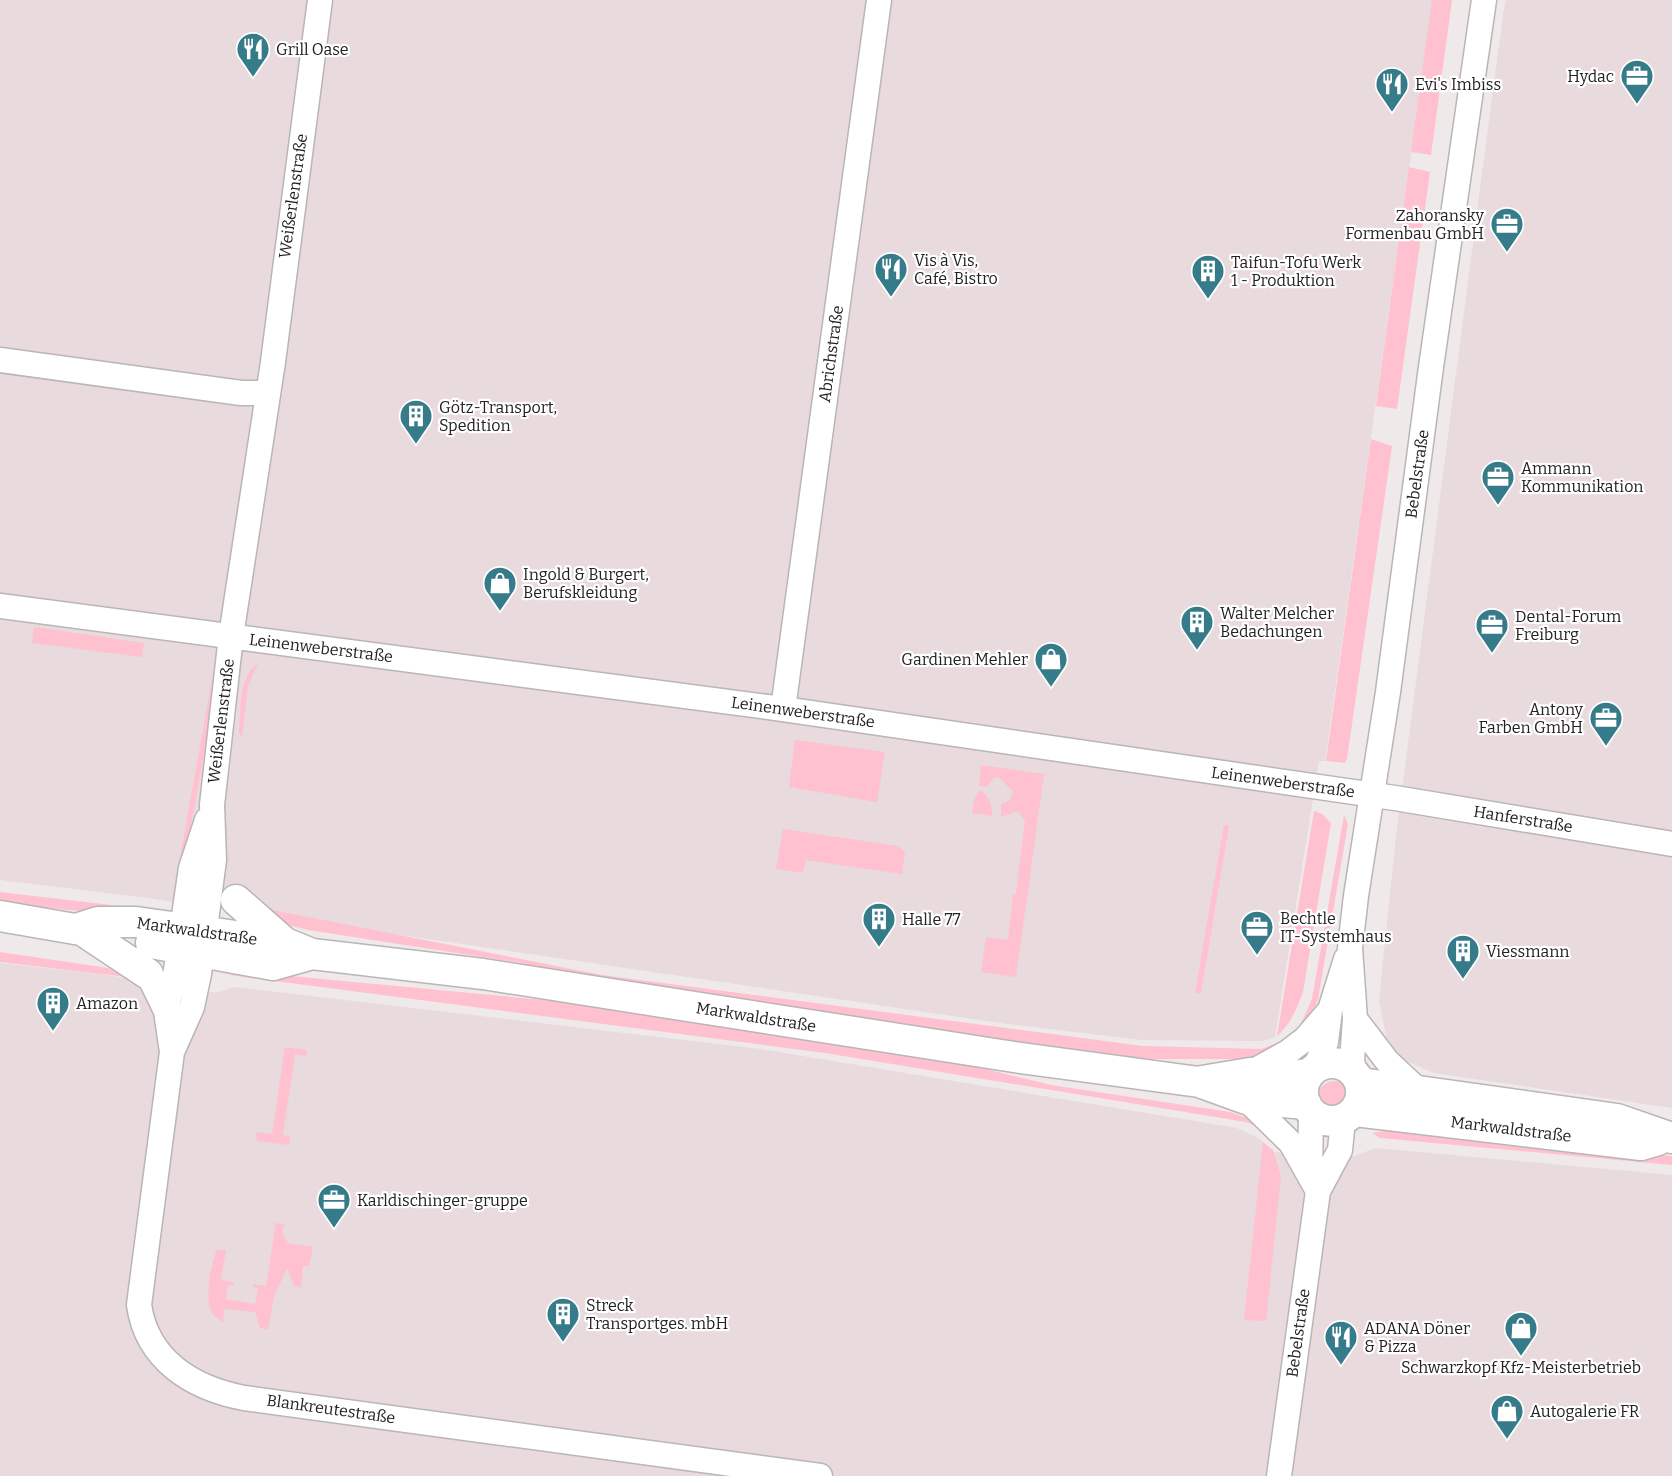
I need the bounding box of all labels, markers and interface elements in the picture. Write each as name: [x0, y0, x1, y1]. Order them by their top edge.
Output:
restaurant icon: Grill Oase: [235, 31, 271, 78]
place label: Grill Oase: [276, 40, 349, 59]
office icon: Hydac: [1619, 58, 1655, 105]
restaurant icon: Evi's Imbiss: [1374, 66, 1410, 113]
place label: Hydac: [1567, 67, 1614, 86]
place label: Evi's Imbiss: [1415, 75, 1501, 94]
street label: Weißerlenstraße: [275, 132, 311, 260]
place label: Zahoransky Formenbau GmbH: [1345, 206, 1485, 243]
office icon: Zahoransky Formenbau GmbH: [1489, 206, 1525, 253]
restaurant icon: Vis à Vis, Café, Bistro: [873, 251, 909, 298]
place label: Vis à Vis, Café, Bistro: [914, 251, 998, 288]
building icon: Taifun-Tofu Werk 1 - Produktion: [1190, 253, 1226, 300]
place label: Taifun-Tofu Werk 1 - Produktion: [1231, 253, 1361, 290]
street label: Abrichstraße: [815, 304, 847, 404]
building icon: Götz-Transport, Spedition: [398, 398, 434, 445]
place label: Götz-Transport, Spedition: [439, 398, 557, 435]
street label: Bebelstraße: [1401, 428, 1433, 520]
office icon: Ammann Kommunikation: [1480, 459, 1516, 506]
place label: Ammann Kommunikation: [1521, 459, 1643, 496]
shop icon: Ingold & Burgert, Berufskleidung: [482, 565, 518, 612]
place label: Ingold & Burgert, Berufskleidung: [523, 565, 649, 602]
building icon: Walter Melcher Bedachungen: [1179, 604, 1215, 651]
place label: Walter Melcher Bedachungen: [1220, 604, 1334, 641]
office icon: Dental-Forum Freiburg: [1474, 607, 1510, 654]
place label: Dental-Forum Freiburg: [1515, 607, 1621, 644]
street label: Leinenweberstraße: [248, 630, 394, 666]
shop icon: Gardinen Mehler: [1033, 641, 1069, 688]
place label: Gardinen Mehler: [901, 650, 1028, 669]
street label: Weißerlenstraße: [204, 657, 238, 785]
street label: Leinenweberstraße: [730, 693, 876, 731]
place label: Antony Farben GmbH: [1479, 700, 1584, 737]
office icon: Antony Farben GmbH: [1588, 700, 1624, 747]
street label: Leinenweberstraße: [1210, 763, 1356, 801]
street label: Hanferstraße: [1472, 802, 1574, 836]
building icon: Halle 77: [861, 901, 897, 948]
office icon: Bechtle IT-Systemhaus: [1239, 909, 1275, 956]
place label: Bechtle IT-Systemhaus: [1280, 909, 1392, 946]
place label: Halle 77: [902, 910, 961, 929]
street label: Markwaldstraße: [136, 913, 258, 949]
building icon: Viessmann: [1445, 933, 1481, 980]
place label: Viessmann: [1486, 942, 1569, 961]
building icon: Amazon: [35, 985, 71, 1032]
place label: Amazon: [76, 994, 138, 1013]
street label: Markwaldstraße: [695, 998, 817, 1036]
street label: Markwaldstraße: [1450, 1112, 1572, 1146]
office icon: Karldischinger-gruppe: [316, 1182, 352, 1229]
place label: Karldischinger-gruppe: [357, 1191, 528, 1210]
street label: Bebelstraße: [1282, 1287, 1314, 1379]
building icon: Streck Transportges. mbH: [545, 1296, 581, 1343]
place label: Streck Transportges. mbH: [586, 1296, 728, 1333]
shop icon: Schwarzkopf Kfz-Meisterbetrieb: [1503, 1310, 1539, 1357]
restaurant icon: ADANA Döner & Pizza: [1323, 1319, 1359, 1366]
place label: ADANA Döner & Pizza: [1364, 1319, 1470, 1356]
place label: Schwarzkopf Kfz-Meisterbetrieb: [1401, 1358, 1641, 1377]
street label: Blankreutestraße: [265, 1391, 397, 1427]
shop icon: Autogalerie FR: [1489, 1393, 1525, 1440]
place label: Autogalerie FR: [1530, 1402, 1640, 1421]

